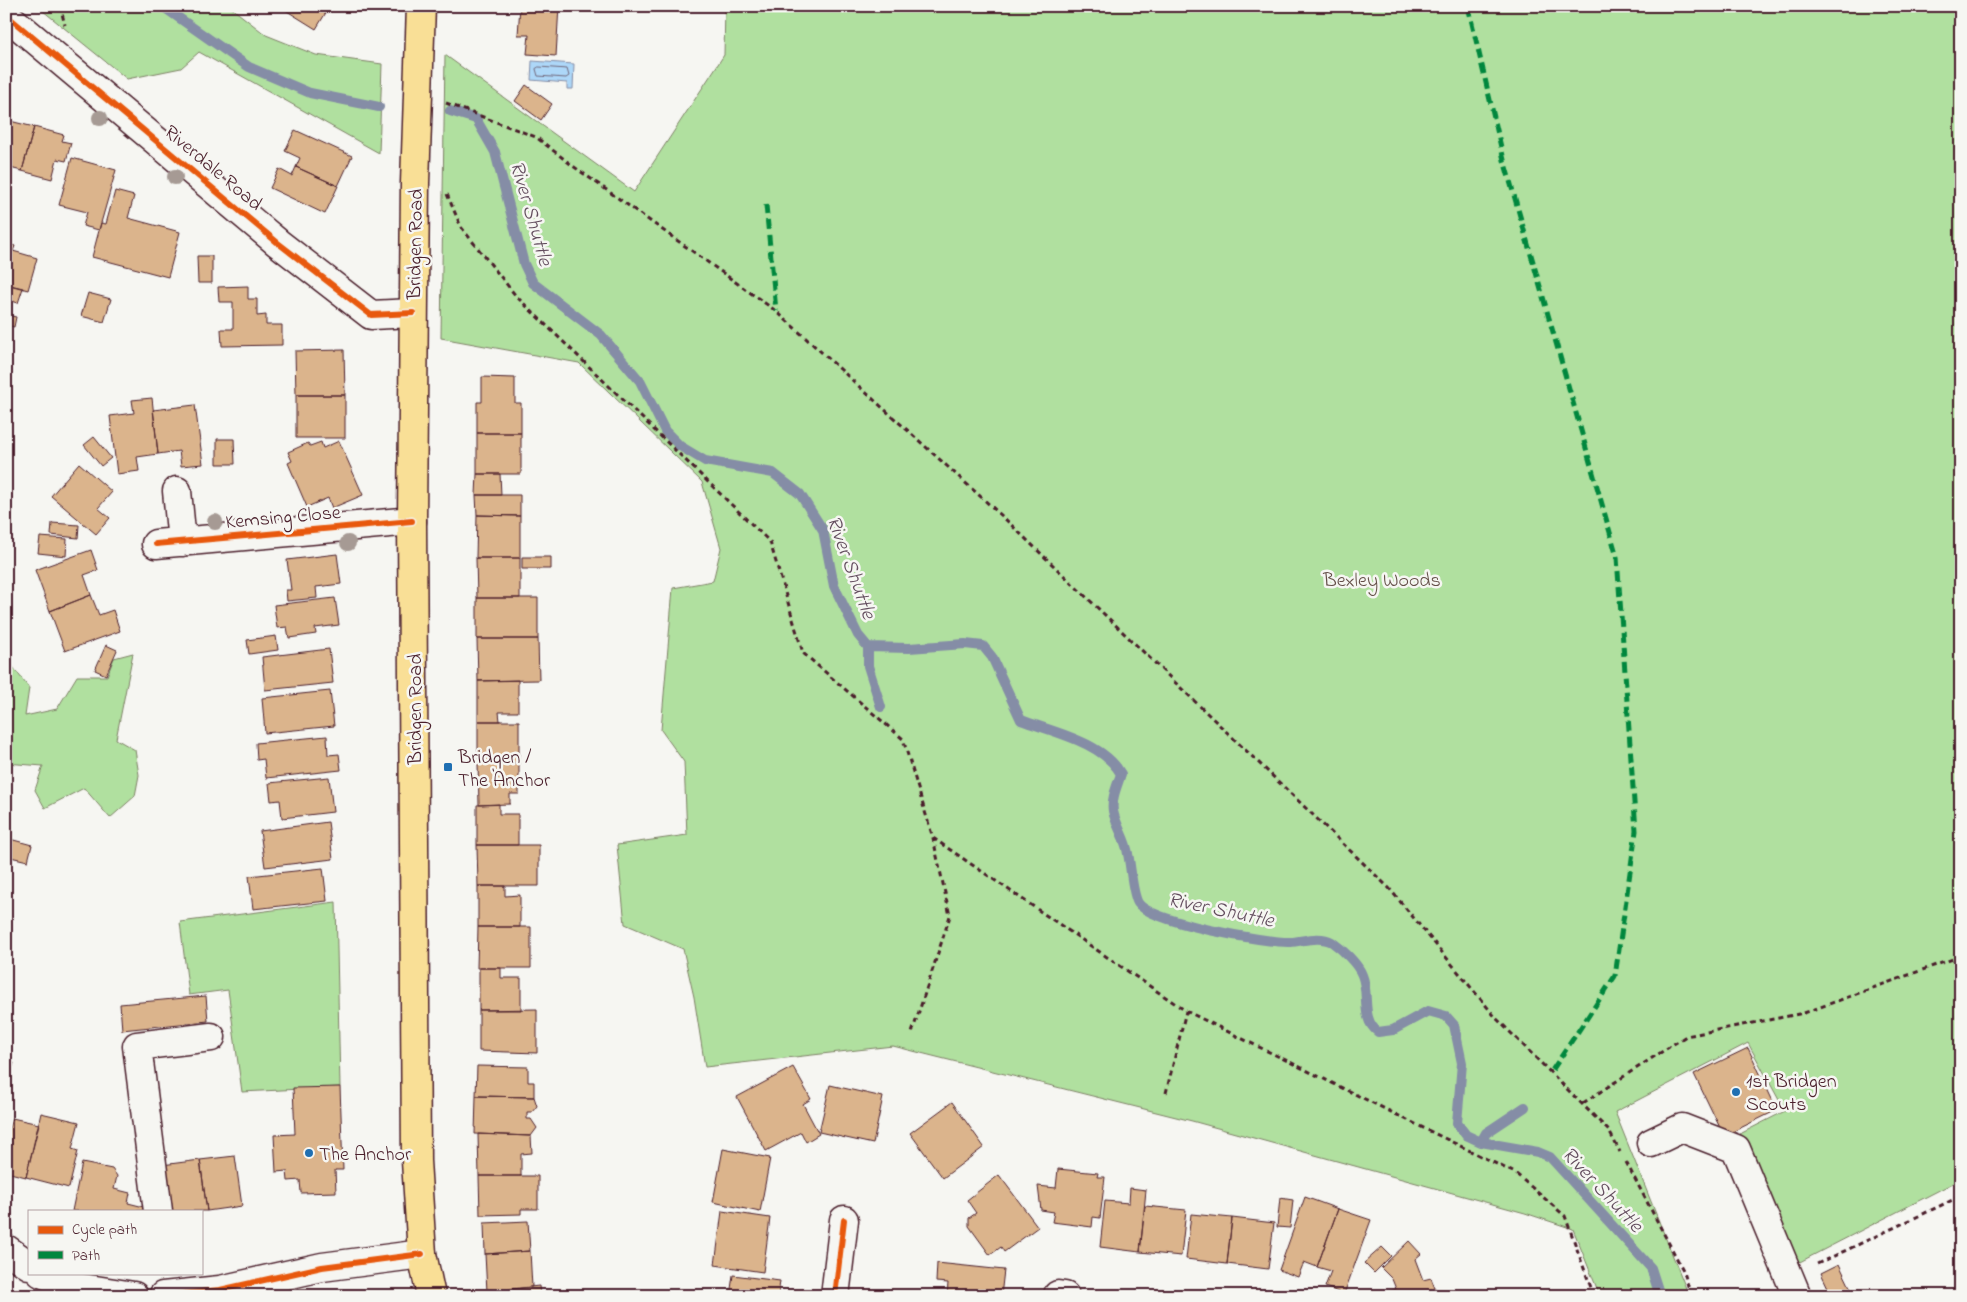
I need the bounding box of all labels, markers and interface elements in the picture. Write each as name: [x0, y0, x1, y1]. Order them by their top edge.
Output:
street label: Riverdale Road: [157, 119, 268, 219]
water label: River Shuttle: [501, 158, 560, 271]
street label: Bridgen Road: [401, 188, 433, 301]
street label: Kemsing Close: [224, 499, 342, 539]
water label: River Shuttle: [818, 512, 883, 625]
park label: Bexley Woods: [1322, 567, 1441, 596]
street label: Bridgen Road: [402, 654, 432, 765]
place label: Bridgen / The Anchor: [457, 744, 551, 796]
marker: Bridgen / The Anchor: [442, 761, 454, 773]
water label: River Shuttle: [1165, 885, 1278, 937]
place label: 1st Bridgen Scouts: [1746, 1068, 1837, 1120]
marker: 1st Bridgen Scouts: [1730, 1086, 1742, 1098]
place label: The Anchor: [319, 1141, 412, 1170]
water label: River Shuttle: [1554, 1141, 1650, 1241]
marker: The Anchor: [303, 1147, 315, 1159]
legend: [28, 1210, 202, 1274]
text: Cycle path: [72, 1219, 137, 1242]
text: Path: [72, 1245, 100, 1267]

